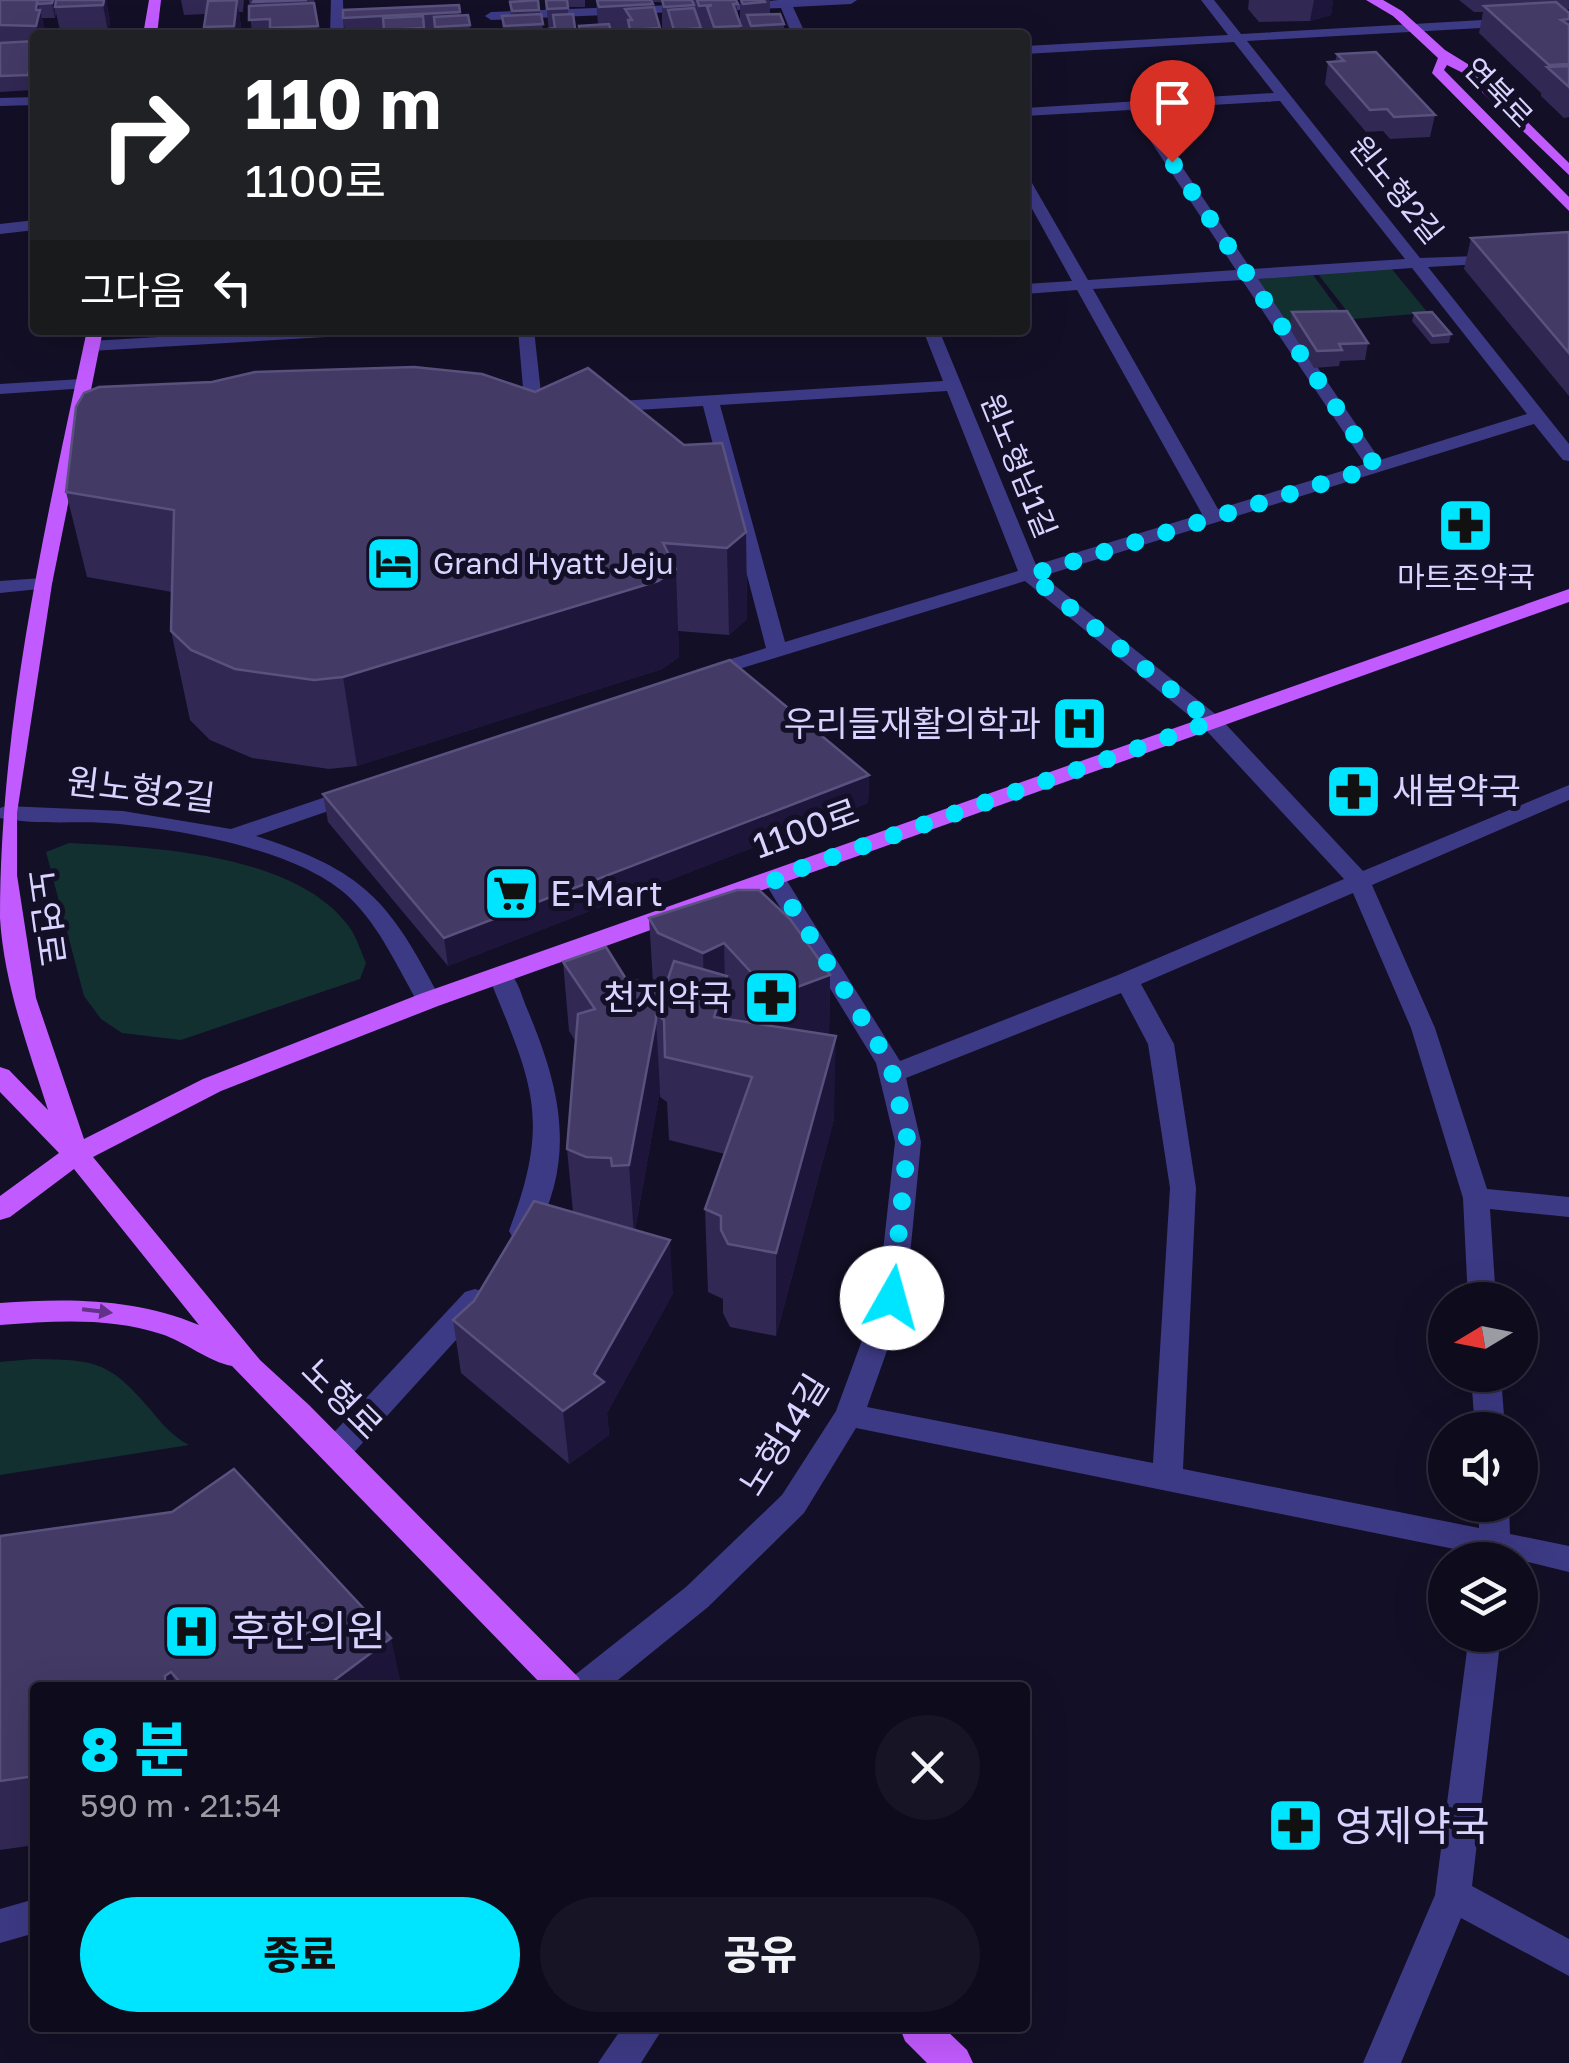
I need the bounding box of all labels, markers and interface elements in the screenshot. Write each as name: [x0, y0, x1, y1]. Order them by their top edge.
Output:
street label: 연북로: [1457, 50, 1540, 135]
text: 110 m: [245, 60, 441, 144]
pin: [1130, 60, 1215, 163]
icon: right: [80, 70, 210, 200]
icon: arrive: [1145, 75, 1200, 130]
street label: 원노형2길: [1343, 128, 1451, 250]
text: 1100로: [245, 153, 386, 207]
icon: left: [205, 260, 260, 315]
text: 그다음: [80, 267, 185, 312]
street label: 원노형남1길: [974, 388, 1064, 543]
pharmacy icon: 마트존약국: [1436, 495, 1496, 555]
hotel icon: Grand Hyatt Jeju: [364, 534, 424, 594]
place label: Grand Hyatt Jeju: [433, 545, 674, 581]
place label: 마트존약국: [1397, 559, 1535, 595]
hospital icon: 우리들재활의학과: [1050, 694, 1110, 754]
place label: 우리들재활의학과: [783, 702, 1041, 744]
street label: 원노형2길: [65, 759, 218, 819]
pharmacy icon: 새봄약국: [1323, 761, 1383, 821]
place label: 새봄약국: [1392, 769, 1521, 811]
street label: 1100로: [747, 790, 864, 867]
supermarket icon: E-Mart: [481, 864, 541, 924]
street label: 노연로: [19, 867, 75, 969]
place label: E-Mart: [550, 872, 663, 914]
pharmacy icon: 천지약국: [741, 968, 801, 1028]
place label: 천지약국: [603, 976, 732, 1018]
position arrow: [840, 1246, 944, 1350]
north arrow: [1428, 1282, 1538, 1392]
map controls: [1428, 1282, 1538, 1652]
one-way arrow: [82, 1303, 113, 1319]
street label: 노형로: [294, 1349, 392, 1447]
street label: 노형14길: [730, 1366, 837, 1503]
button: sound: [1428, 1412, 1538, 1522]
button: layers: [1428, 1542, 1538, 1652]
hospital icon: 후한의원: [162, 1601, 222, 1661]
place label: 후한의원: [231, 1605, 386, 1655]
text: 8 분: [80, 1712, 190, 1784]
button: close: [875, 1715, 980, 1820]
text: 590 m · 21:54: [80, 1786, 281, 1824]
pharmacy icon: 영제약국: [1266, 1796, 1326, 1856]
place label: 영제약국: [1335, 1800, 1490, 1850]
button: 종료: [80, 1897, 520, 2012]
button: 공유: [540, 1897, 980, 2012]

